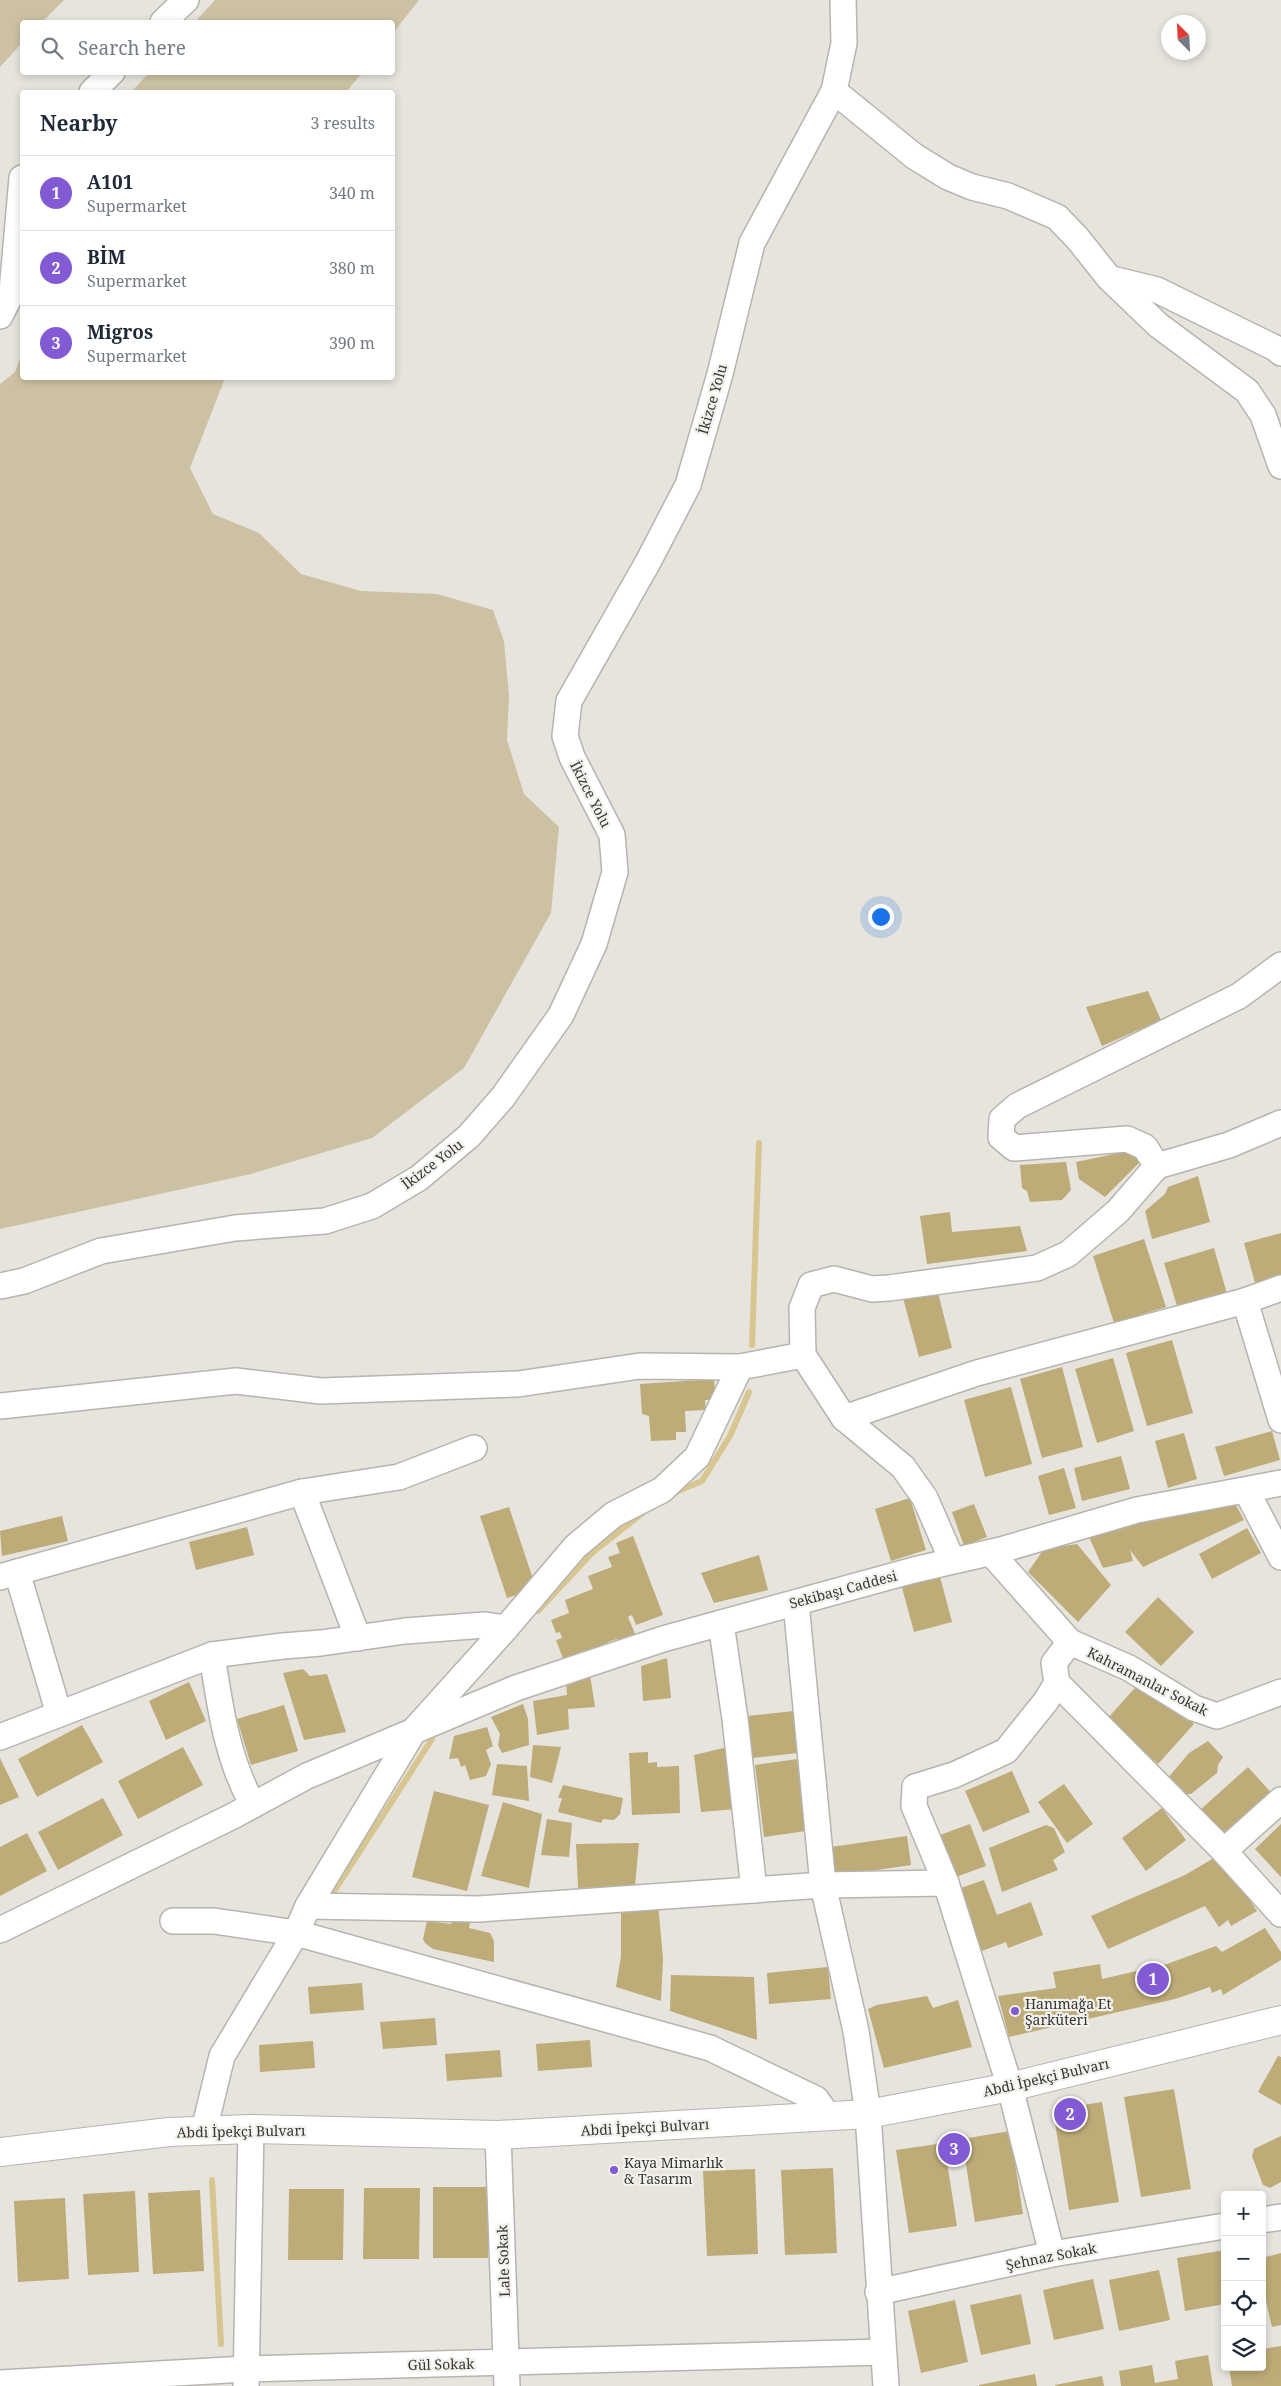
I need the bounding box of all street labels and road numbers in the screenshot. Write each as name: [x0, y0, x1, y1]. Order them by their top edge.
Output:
street label: İkizce Yolu: [693, 362, 731, 436]
street label: İkizce Yolu: [566, 758, 616, 831]
street label: İkizce Yolu: [398, 1135, 467, 1193]
street label: Sekibaşı Caddesi: [787, 1565, 899, 1612]
street label: Kahramanlar Sokak: [1084, 1642, 1212, 1720]
street label: Abdi İpekçi Bulvarı: [981, 2053, 1111, 2101]
street label: Abdi İpekçi Bulvarı: [580, 2114, 710, 2140]
street label: Abdi İpekçi Bulvarı: [176, 2120, 306, 2142]
street label: Lale Sokak: [492, 2224, 514, 2297]
street label: Şehnaz Sokak: [1004, 2238, 1099, 2274]
street label: Gül Sokak: [407, 2354, 475, 2374]

